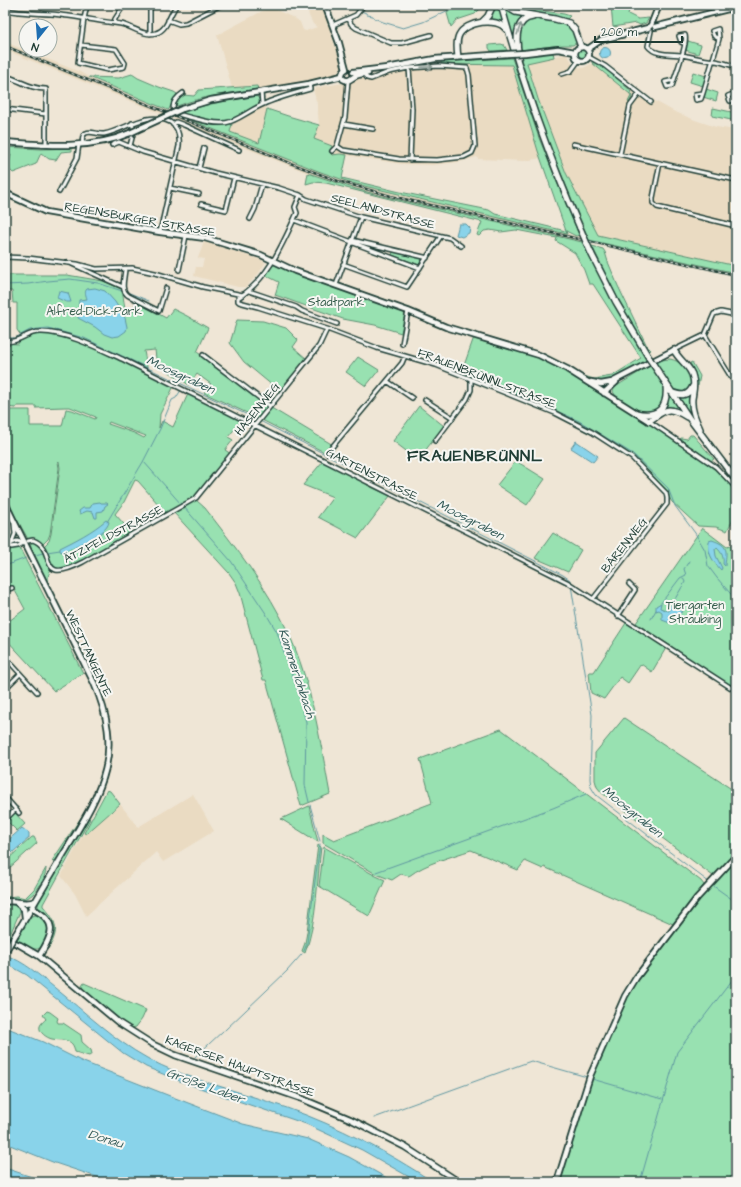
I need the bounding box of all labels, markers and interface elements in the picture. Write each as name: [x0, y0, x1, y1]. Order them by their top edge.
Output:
north arrow: [18, 18, 58, 58]
scale bar: [595, 18, 682, 44]
one-way arrow: [516, 24, 524, 36]
text: 200 m: [601, 24, 638, 41]
text: N: [30, 39, 41, 55]
one-way arrow: [420, 63, 433, 70]
street label: SEELANDSTRASSE: [329, 189, 437, 234]
street label: REGENSBURGER STRASSE: [63, 198, 217, 241]
park label: Stadtpark: [308, 294, 365, 311]
park label: Alfred-Dick-Park: [46, 303, 142, 320]
street label: FRAUENBRÜNNLSTRASSE: [415, 344, 559, 413]
water label: Moosgraben: [143, 351, 219, 400]
street label: HASENWEG: [231, 379, 285, 440]
street label: GARTENSTRASSE: [323, 444, 420, 505]
district label: FRAUENBRÜNNL: [407, 445, 543, 467]
water label: Moosgraben: [433, 495, 509, 546]
street label: ÄTZFELDSTRASSE: [61, 501, 166, 568]
street label: BÄRENWEG: [597, 513, 652, 577]
park label: Tiergarten Straubing: [666, 597, 724, 629]
street label: WESTTANGENTE: [61, 607, 116, 699]
water label: Kammerlohbach: [274, 626, 320, 721]
water label: Moosgraben: [598, 782, 668, 844]
street label: KAGERSER HAUPTSTRASSE: [163, 1031, 317, 1101]
water label: Große Laber: [164, 1063, 249, 1109]
water label: Donau: [86, 1125, 127, 1153]

